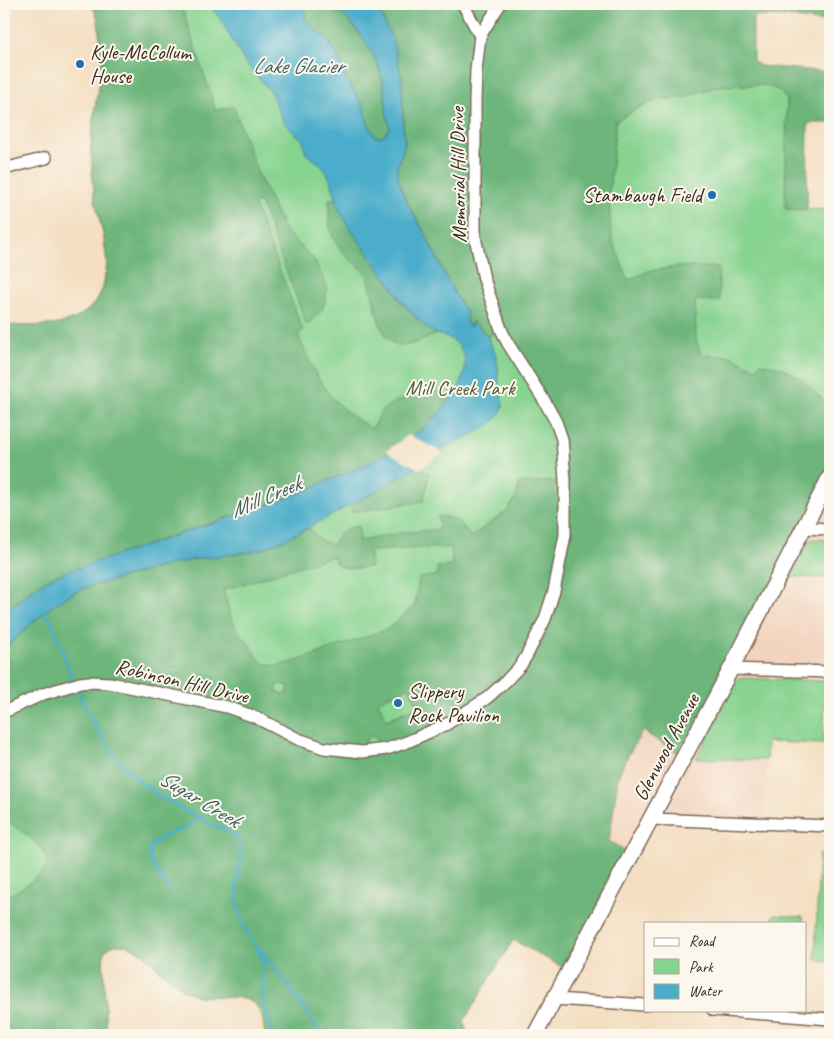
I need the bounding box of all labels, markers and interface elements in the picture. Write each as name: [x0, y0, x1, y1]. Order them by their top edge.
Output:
place label: Kyle-McCollum House: [90, 39, 193, 89]
water label: Lake Glacier: [253, 52, 347, 80]
marker: Kyle-McCollum House: [74, 58, 86, 70]
street label: Memorial Hill Drive: [444, 105, 472, 243]
place label: Stambaugh Field: [583, 182, 706, 208]
marker: Stambaugh Field: [706, 189, 718, 201]
park label: Mill Creek Park: [405, 375, 516, 401]
water label: Mill Creek: [226, 468, 308, 524]
street label: Robinson Hill Drive: [113, 653, 252, 709]
place label: Slippery Rock Pavilion: [408, 678, 500, 728]
street label: Glenwood Avenue: [627, 688, 706, 805]
marker: Slippery Rock Pavilion: [392, 697, 404, 709]
water label: Sugar Creek: [154, 764, 248, 836]
legend: [644, 922, 806, 1012]
text: Road: [689, 932, 716, 951]
text: Park: [689, 958, 714, 977]
text: Water: [689, 982, 723, 1001]

